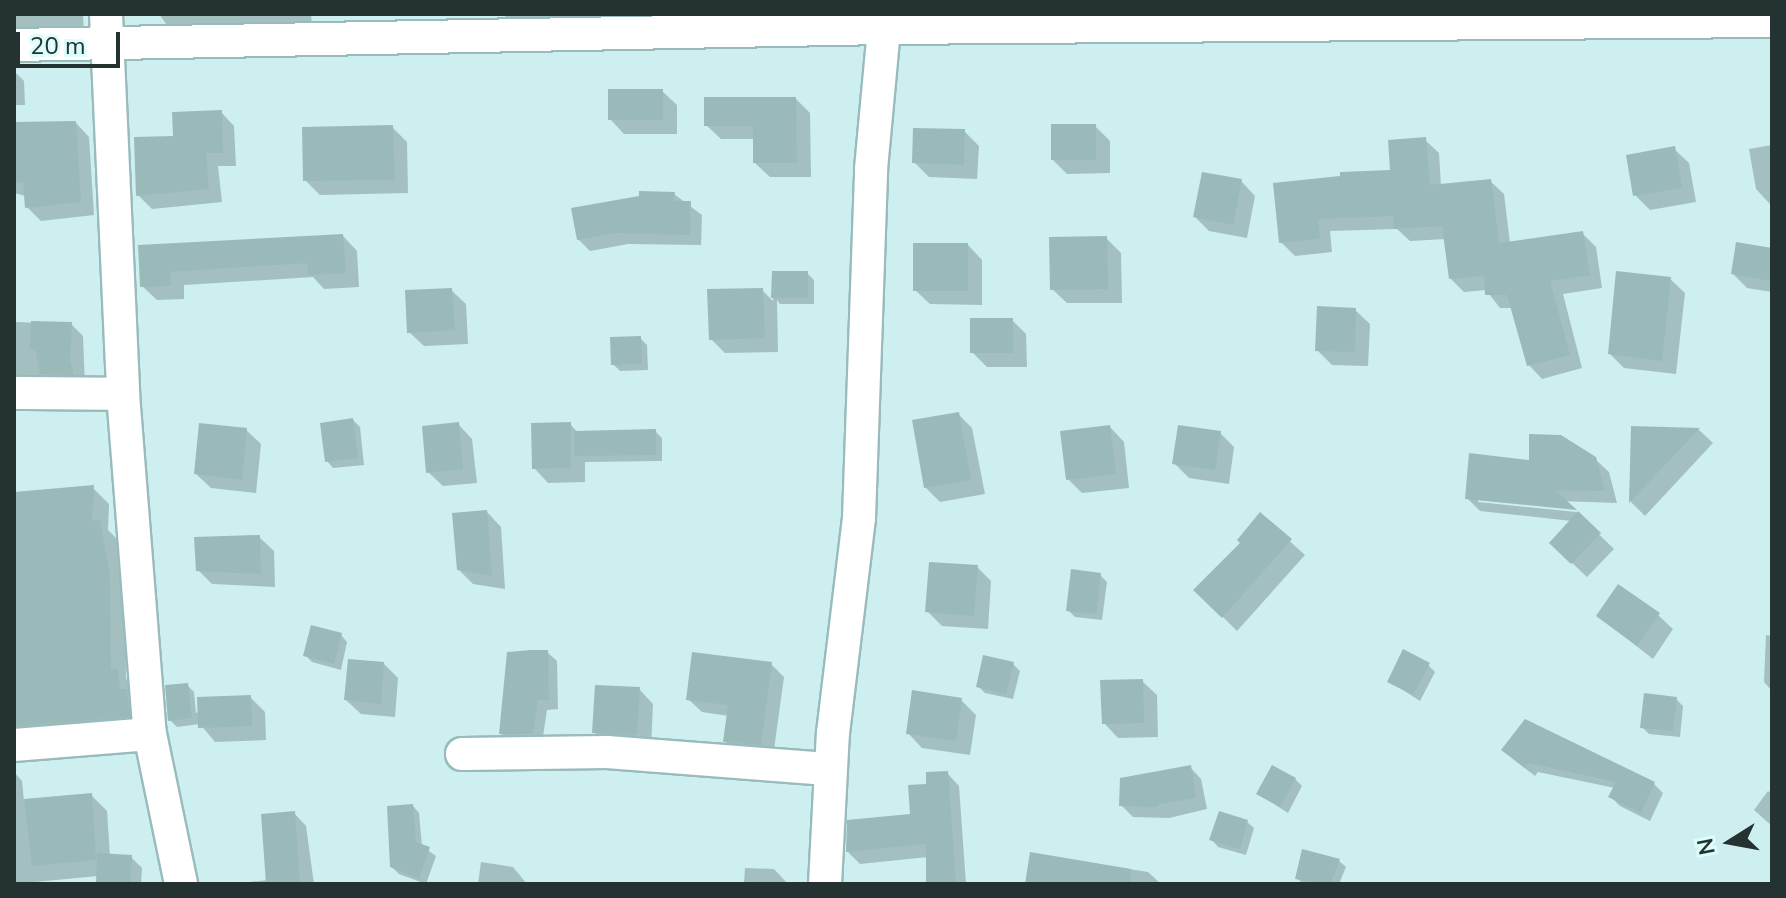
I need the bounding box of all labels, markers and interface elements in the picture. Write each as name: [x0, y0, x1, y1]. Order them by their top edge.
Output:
scale bar: [20, 16, 124, 66]
text: 20 m: [30, 30, 86, 62]
north arrow: [1690, 802, 1770, 882]
text: N: [1690, 836, 1723, 858]

